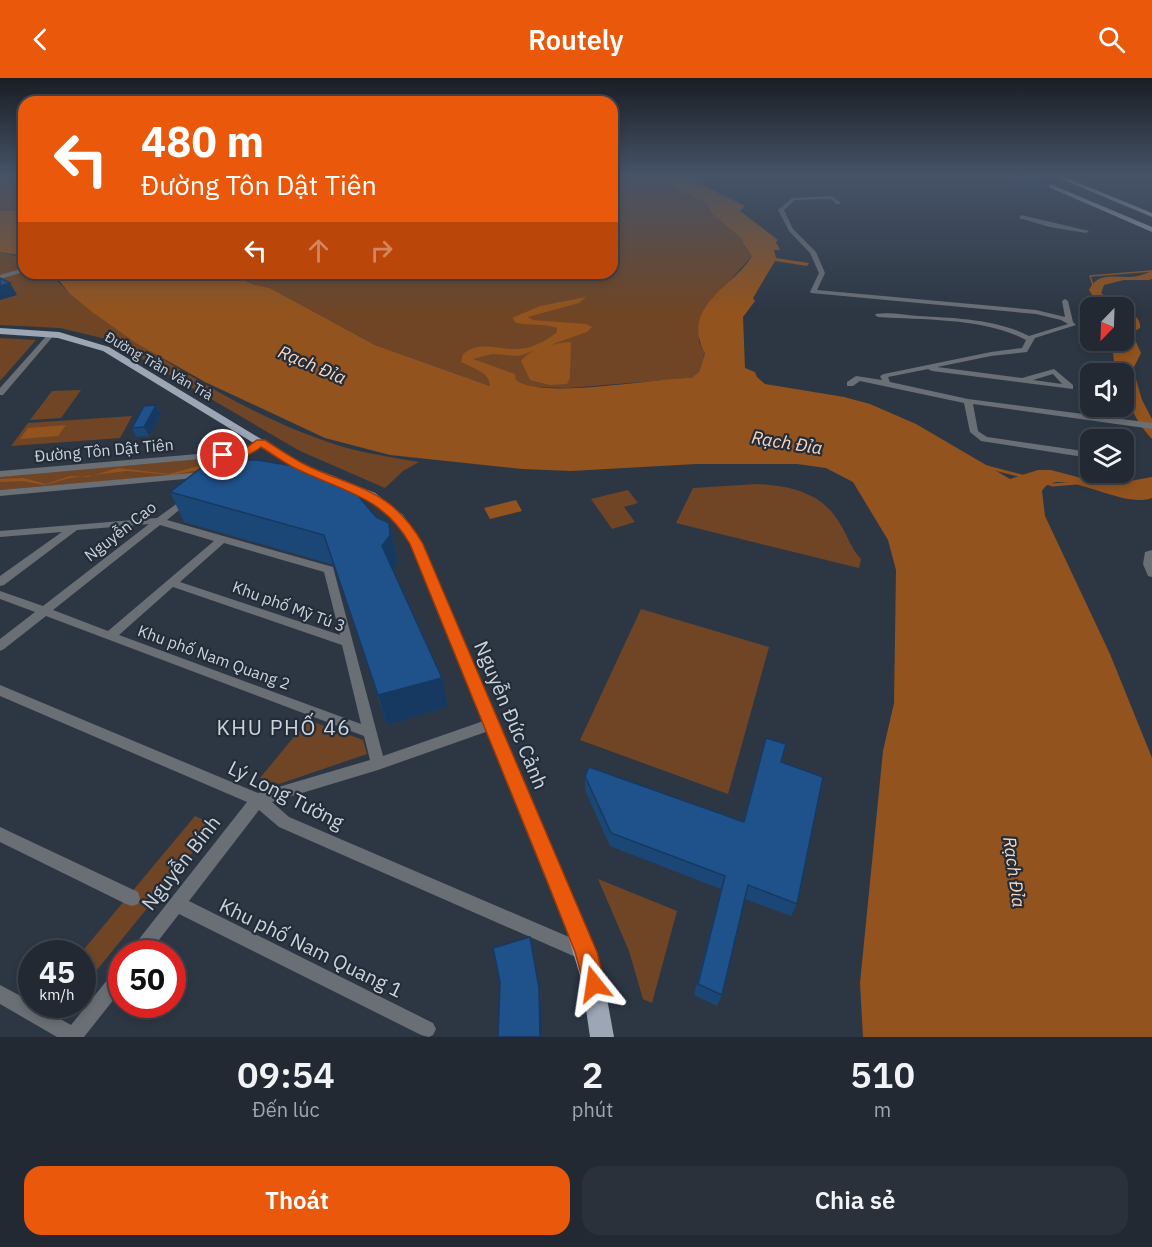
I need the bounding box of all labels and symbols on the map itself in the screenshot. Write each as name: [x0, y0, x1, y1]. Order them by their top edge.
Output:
north arrow: [1080, 297, 1134, 351]
street label: Đường Trần Văn Trà: [102, 328, 217, 405]
water label: Rạch Đỉa: [275, 340, 350, 389]
water label: Rạch Đỉa: [750, 426, 824, 459]
pin: [197, 429, 248, 480]
street label: Đường Tôn Dật Tiên: [34, 434, 174, 466]
street label: Nguyễn Cao: [80, 497, 160, 565]
street label: Khu phố Mỹ Tú 3: [230, 576, 348, 636]
street label: Khu phố Nam Quang 2: [135, 620, 293, 694]
street label: Nguyễn Đức Cảnh: [468, 637, 555, 793]
district label: KHU PHỐ 46: [217, 712, 351, 741]
street label: Lý Long Tường: [224, 754, 349, 835]
street label: Nguyễn Bính: [135, 810, 226, 916]
water label: Rạch Đỉa: [998, 835, 1031, 909]
street label: Khu phố Nam Quang 1: [215, 891, 407, 1004]
speed limit sign: 50: [108, 940, 186, 1018]
position arrow: [562, 952, 626, 1016]

